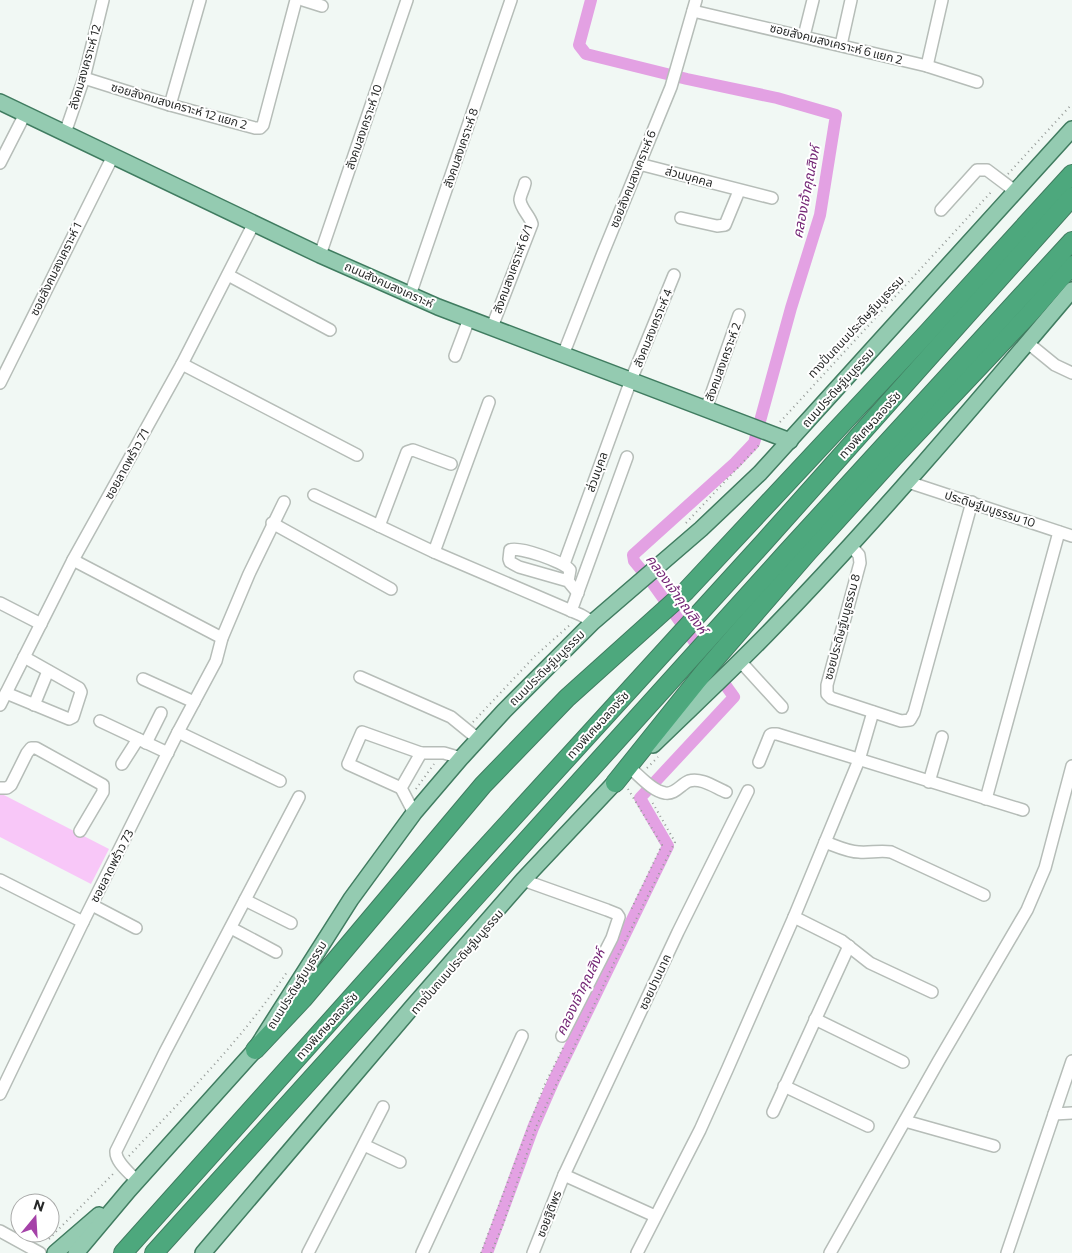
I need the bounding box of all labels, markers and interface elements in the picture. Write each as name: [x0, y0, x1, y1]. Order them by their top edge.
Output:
street label: ซอยสังคมสงเคราะห์ 6 แยก 2: [768, 20, 904, 66]
street label: สังคมสงเคราะห์ 12: [65, 22, 103, 111]
street label: ซอยสังคมสงเคราะห์ 12 แยก 2: [110, 79, 249, 131]
street label: สังคมสงเคราะห์ 10: [342, 82, 384, 171]
street label: สังคมสงเคราะห์ 8: [440, 106, 480, 189]
street label: ซอยสังคมสงเคราะห์ 6: [606, 128, 658, 230]
water label: คลองเจ้าคุณสิงห์: [788, 141, 824, 240]
street label: ส่วนบุคคล: [664, 163, 715, 190]
street label: ซอยสังคมสงเคราะห์ 1: [26, 220, 84, 318]
street label: สังคมสงเคราะห์ 6/1: [489, 222, 535, 315]
street label: ถนนสังคมสงเคราะห์: [343, 258, 436, 310]
street label: ทางปั่นถนนประดิษฐ์มนูธรรม: [804, 272, 907, 381]
street label: สังคมสงเคราะห์ 4: [630, 286, 674, 369]
street label: สังคมสงเคราะห์ 2: [701, 320, 743, 403]
street label: ถนนประดิษฐ์มนูธรรม: [798, 345, 877, 430]
street label: ทางพิเศษฉลองรัช: [835, 388, 903, 461]
street label: ซอยลาดพร้าว 71: [101, 426, 151, 501]
street label: ส่วนบุคล: [582, 450, 611, 494]
street label: ประดิษฐ์มนูธรรม 10: [943, 487, 1038, 530]
water label: คลองเจ้าคุณสิงห์: [642, 551, 714, 640]
street label: ซอยประดิษฐ์มนูธรรม 8: [820, 572, 863, 682]
street label: ถนนประดิษฐ์มนูธรรม: [506, 627, 588, 709]
street label: ทางพิเศษฉลองรัช: [563, 688, 631, 761]
street label: ซอยลาดพร้าว 73: [87, 826, 136, 904]
street label: ทางปั่นถนนประดิษฐ์มนูธรรม: [407, 906, 506, 1017]
street label: ถนนประดิษฐ์มนูธรรม: [263, 938, 330, 1032]
water label: คลองเจ้าคุณสิงห์: [551, 943, 610, 1038]
street label: ซอยปานนาค: [635, 952, 673, 1012]
street label: ทางพิเศษฉลองรัช: [292, 989, 360, 1062]
street label: ซอยฐิติพร: [533, 1188, 564, 1239]
north arrow: [10, 1193, 60, 1243]
text: N: [32, 1195, 47, 1215]

